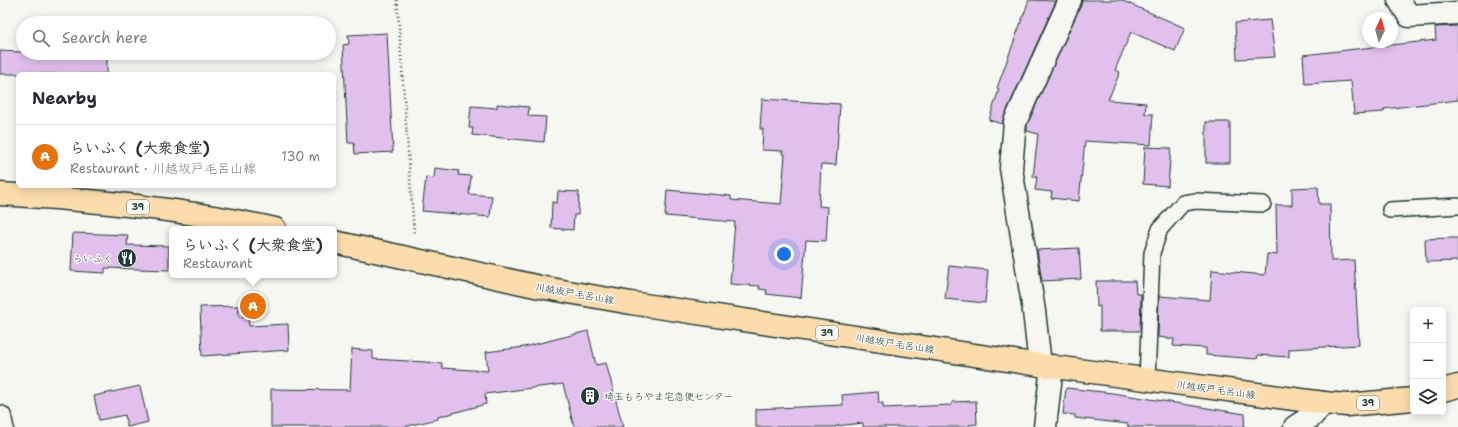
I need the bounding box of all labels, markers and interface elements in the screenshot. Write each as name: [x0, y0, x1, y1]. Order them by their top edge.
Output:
north arrow: [1362, 12, 1398, 48]
search box: [16, 16, 336, 60]
icon: search: [30, 27, 52, 49]
text: Search here: [62, 28, 148, 48]
text: Nearby: [32, 87, 97, 109]
text: らいふく (大衆食堂): [70, 138, 210, 158]
text: A: [40, 148, 50, 165]
text: 130 m: [282, 148, 320, 165]
text: Restaurant · 川越坂戸毛呂山線: [70, 160, 256, 177]
road number: 39: [127, 200, 149, 214]
popup: [169, 226, 337, 278]
text: らいふく (大衆食堂): [183, 235, 323, 255]
your location: [774, 244, 794, 264]
restaurant icon: らいふく: [116, 247, 138, 269]
place label: らいふく: [73, 252, 113, 265]
text: Restaurant: [183, 255, 253, 272]
street label: 川越坂戸毛呂山線: [534, 280, 615, 307]
pin: A: [240, 291, 266, 321]
map controls: [1410, 307, 1446, 415]
button: +: [1410, 307, 1446, 343]
road number: 39: [816, 326, 838, 340]
street label: 川越坂戸毛呂山線: [854, 331, 935, 356]
button: −: [1410, 343, 1446, 379]
street label: 川越坂戸毛呂山線: [1175, 377, 1256, 401]
button: layers: [1410, 379, 1446, 415]
building icon: 埼玉もろやま宅急便センター: [579, 385, 601, 407]
place label: 埼玉もろやま宅急便センター: [604, 390, 734, 403]
road number: 39: [1357, 396, 1379, 410]

